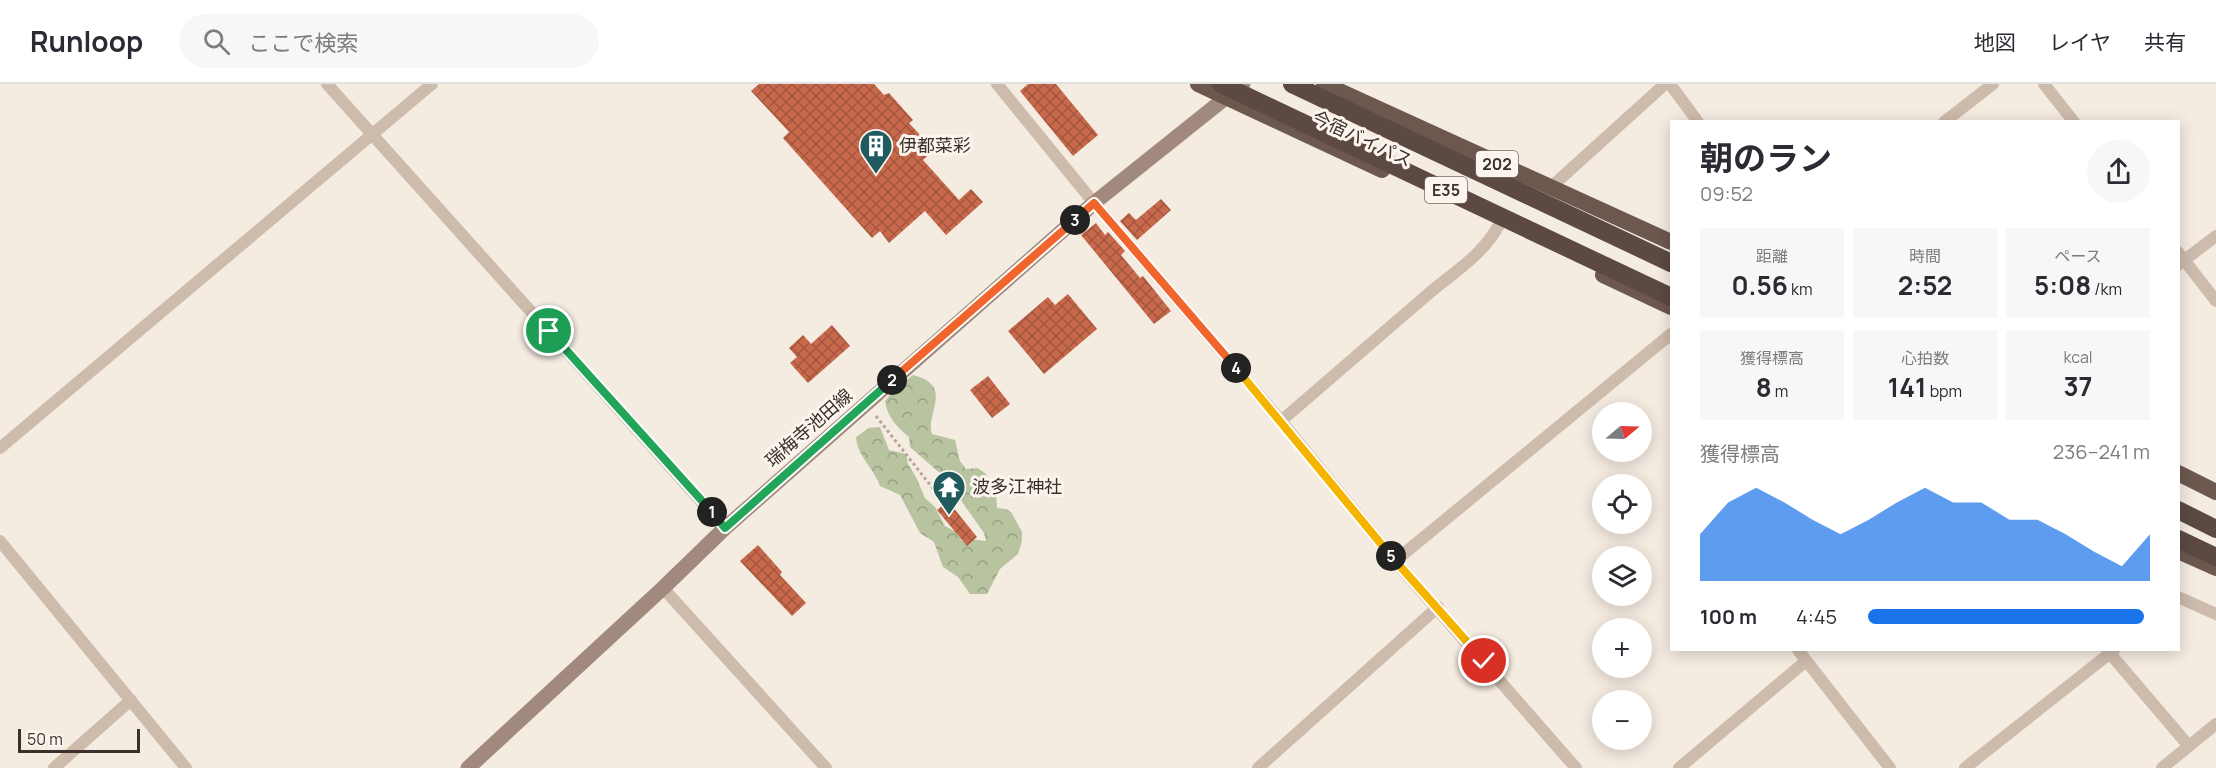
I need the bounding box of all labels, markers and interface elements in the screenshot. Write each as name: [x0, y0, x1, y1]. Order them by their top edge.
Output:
search box: [179, 14, 599, 68]
text: Runloop: [30, 22, 143, 60]
icon: search: [200, 25, 233, 58]
text: ここで検索: [248, 28, 358, 58]
text: 地図: [1974, 28, 2016, 56]
text: レイヤ: [2049, 28, 2111, 56]
text: 共有: [2144, 28, 2186, 56]
street label: 今宿バイパス: [1309, 104, 1416, 172]
building icon: 伊都菜彩: [858, 128, 894, 175]
place label: 伊都菜彩: [899, 133, 971, 157]
text: 朝のラン: [1700, 135, 1832, 180]
button: share: [2087, 140, 2150, 203]
road number: 202: [1476, 151, 1518, 177]
road number: E35: [1425, 177, 1467, 203]
text: 09:52: [1700, 180, 1753, 207]
pin: 3: [1060, 205, 1090, 235]
text: 3: [1070, 209, 1080, 231]
text: 距離: [1756, 245, 1788, 267]
text: 時間: [1909, 245, 1941, 267]
text: ペース: [2054, 245, 2102, 267]
text: 0.56: [1731, 267, 1788, 303]
text: 2:52: [1898, 267, 1952, 303]
text: 5:08: [2034, 267, 2091, 303]
text: km: [1788, 278, 1813, 300]
text: /km: [2091, 278, 2122, 300]
pin: [523, 305, 574, 356]
icon: arrive: [532, 314, 565, 347]
text: kcal: [2063, 346, 2093, 368]
text: 獲得標高: [1740, 347, 1804, 369]
text: 心拍数: [1901, 347, 1949, 369]
pin: 4: [1221, 353, 1251, 383]
text: 4: [1231, 357, 1241, 379]
pin: 2: [877, 365, 907, 395]
text: 37: [2064, 368, 2093, 404]
text: 2: [887, 369, 897, 391]
text: 8: [1756, 369, 1772, 405]
text: 141: [1888, 369, 1926, 405]
text: m: [1772, 380, 1788, 402]
text: bpm: [1926, 380, 1962, 402]
street label: 瑞梅寺池田線: [760, 383, 857, 472]
north arrow: [1592, 402, 1652, 462]
map controls: [1592, 402, 1652, 750]
text: 236–241 m: [2053, 438, 2150, 465]
text: 獲得標高: [1700, 440, 1780, 467]
temple icon: 波多江神社: [931, 469, 967, 516]
place label: 波多江神社: [972, 474, 1062, 498]
button: locate: [1592, 474, 1652, 534]
pin: 1: [697, 497, 727, 527]
text: 1: [708, 501, 716, 523]
pin: 5: [1376, 541, 1406, 571]
text: 5: [1386, 545, 1396, 567]
button: layers: [1592, 546, 1652, 606]
text: 100 m: [1700, 603, 1757, 630]
text: 4:45: [1796, 603, 1837, 630]
button: +: [1592, 618, 1652, 678]
pin: [1458, 635, 1509, 686]
icon: check: [1467, 644, 1500, 677]
button: −: [1592, 690, 1652, 750]
scale bar: [18, 726, 140, 754]
text: 50 m: [27, 728, 63, 750]

